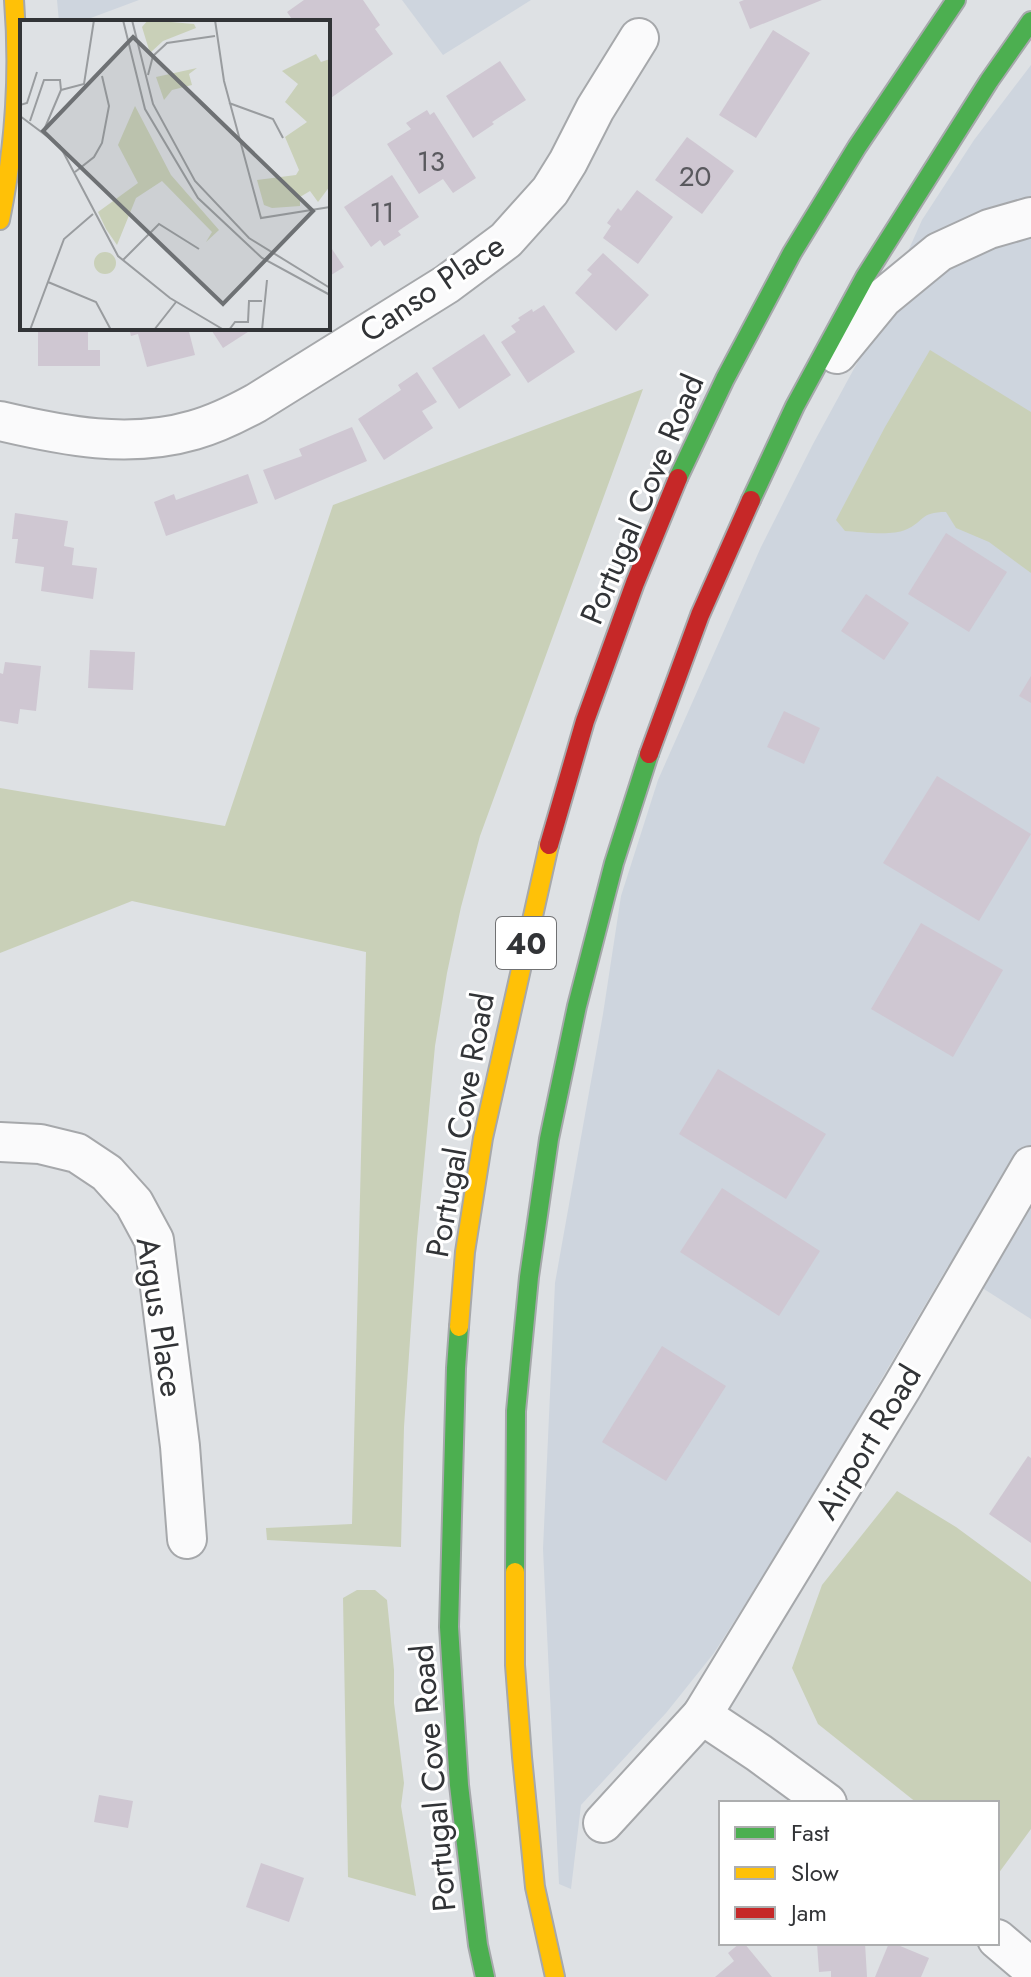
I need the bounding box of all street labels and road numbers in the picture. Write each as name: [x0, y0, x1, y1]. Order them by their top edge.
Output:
street label: Canso Place: [350, 222, 514, 354]
street label: Portugal Cove Road: [569, 367, 715, 631]
road number: 40: [496, 917, 556, 969]
street label: Portugal Cove Road: [414, 989, 506, 1261]
street label: Argus Place: [125, 1234, 195, 1400]
street label: Airport Road: [804, 1356, 932, 1528]
street label: Portugal Cove Road: [398, 1643, 468, 1913]

